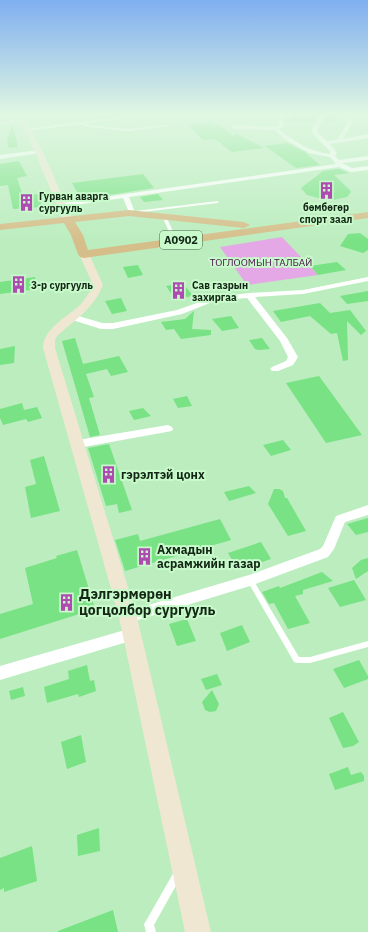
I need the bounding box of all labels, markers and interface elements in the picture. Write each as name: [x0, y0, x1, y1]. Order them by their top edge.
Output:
building icon: бөмбөгөр спорт заал: [316, 180, 336, 200]
place label: Гурван аварга сургууль: [39, 190, 109, 215]
building icon: Гурван аварга сургууль: [16, 192, 36, 212]
place label: бөмбөгөр спорт заал: [300, 201, 352, 226]
road number: A0902: [160, 231, 202, 249]
park label: ТОГЛООМЫН ТАЛБАЙ: [210, 256, 312, 269]
building icon: 3-р сургууль: [8, 275, 28, 295]
place label: 3-р сургууль: [31, 279, 93, 292]
place label: Сав газрын захиргаа: [192, 279, 248, 304]
building icon: Сав газрын захиргаа: [169, 281, 189, 301]
building icon: гэрэлтэй цонх: [98, 465, 118, 485]
place label: гэрэлтэй цонх: [121, 467, 205, 482]
place label: Ахмадын асрамжийн газар: [157, 542, 261, 571]
building icon: Ахмадын асрамжийн газар: [134, 547, 154, 567]
place label: Дэлгэрмөрөн цогцолбор сургууль: [79, 585, 216, 619]
building icon: Дэлгэрмөрөн цогцолбор сургууль: [56, 592, 76, 612]

